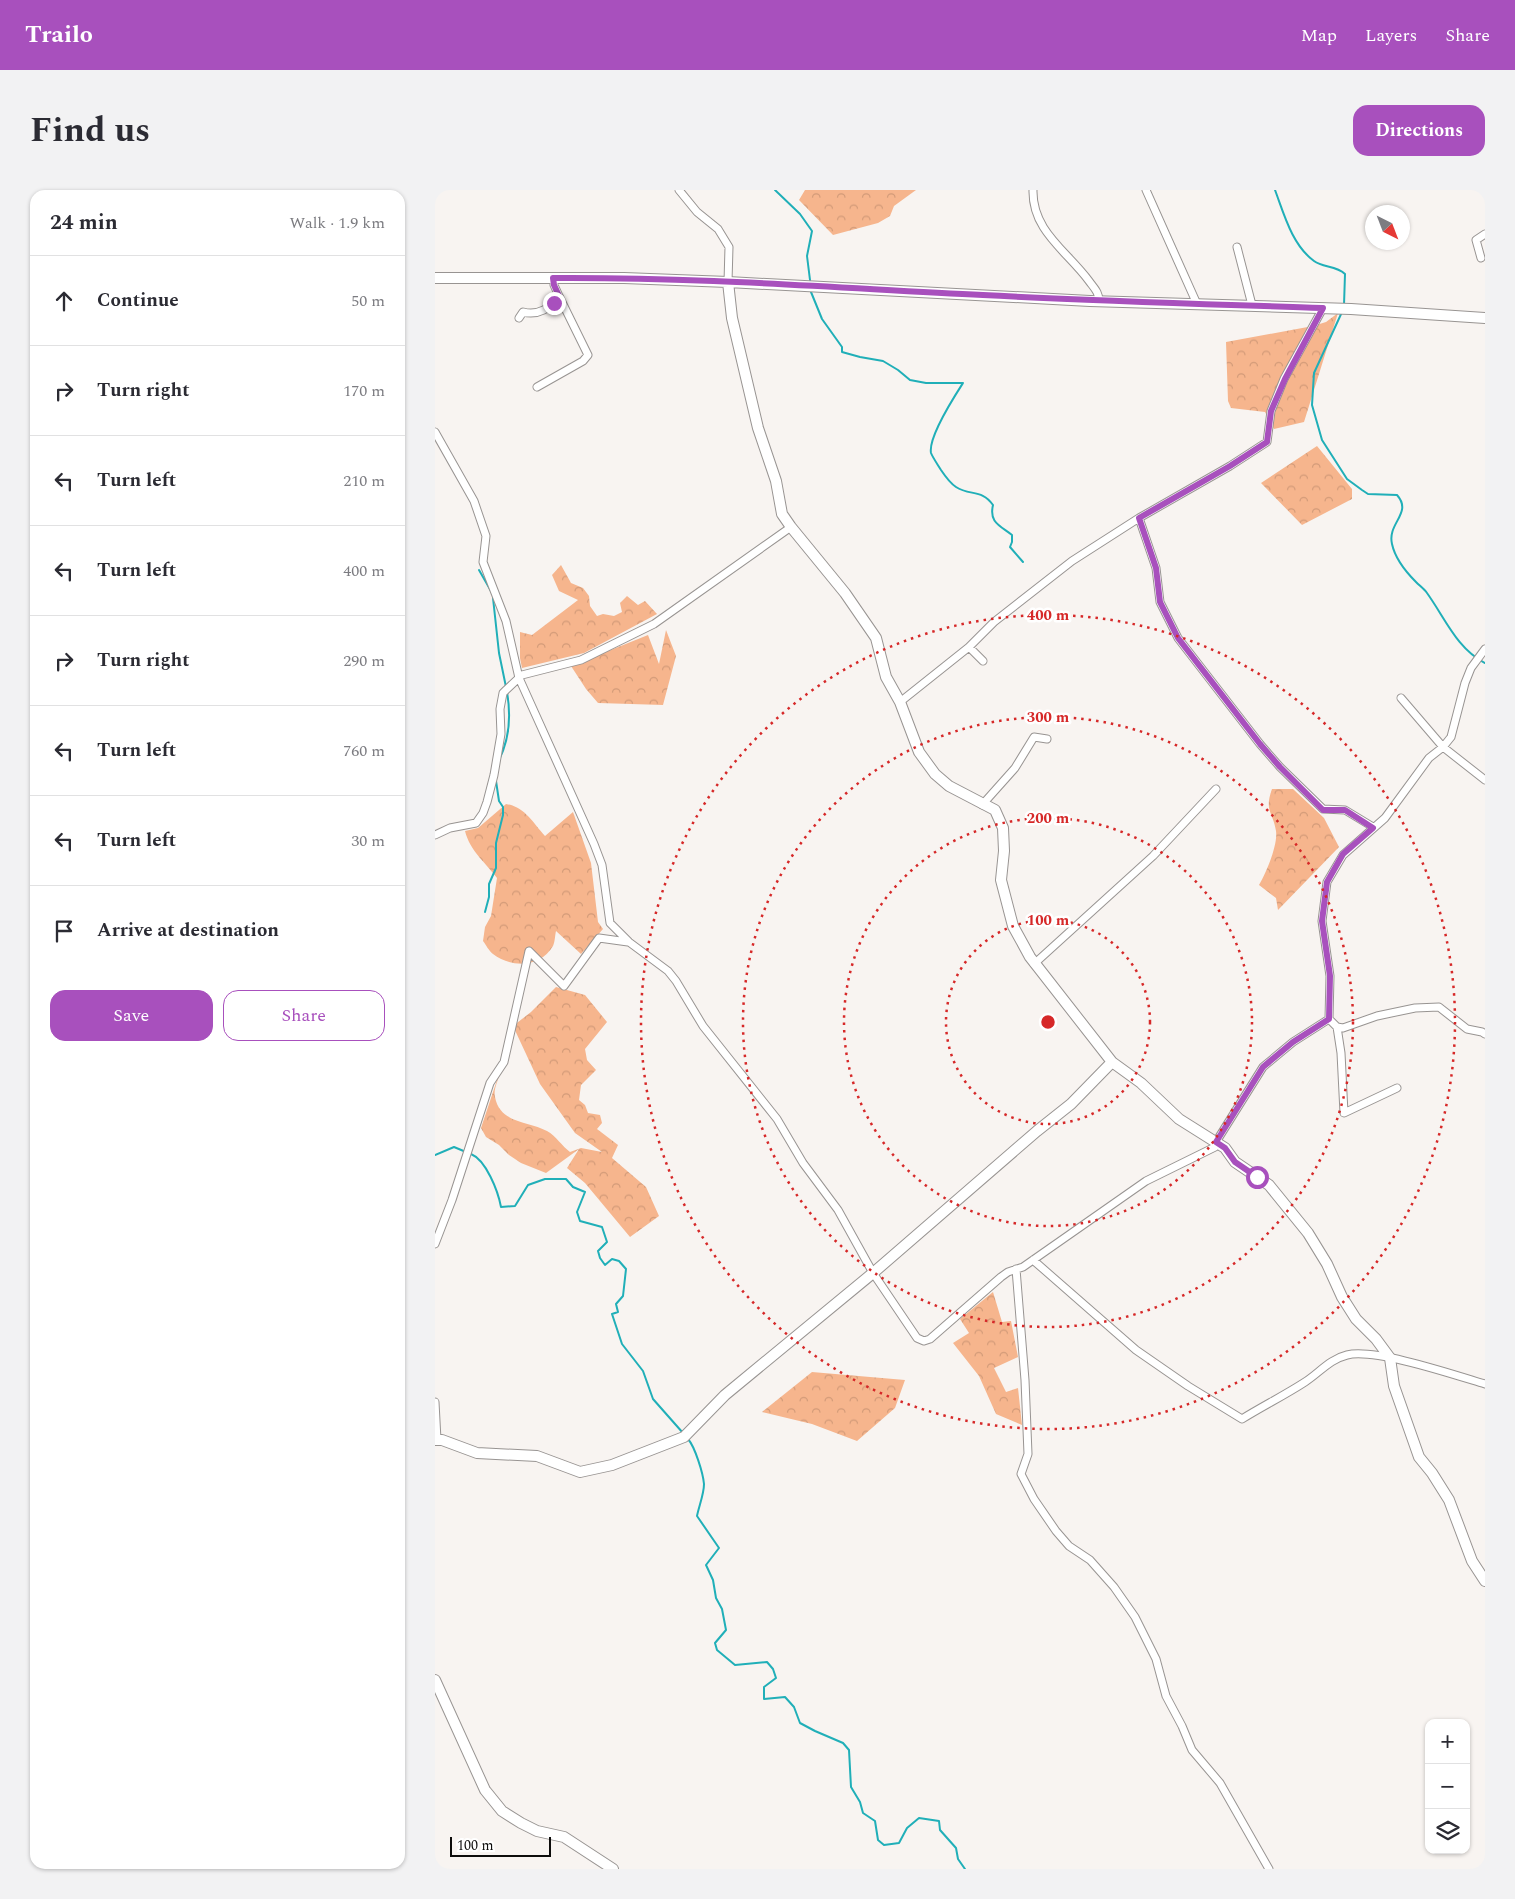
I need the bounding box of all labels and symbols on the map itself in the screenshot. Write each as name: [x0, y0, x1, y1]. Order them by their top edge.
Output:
north arrow: [1365, 205, 1410, 250]
route end: [543, 292, 566, 315]
text: 400 m: [1027, 604, 1070, 627]
text: 300 m: [1027, 706, 1070, 729]
text: 200 m: [1027, 807, 1070, 830]
text: 100 m: [1027, 909, 1070, 932]
centre of rings: [1039, 1013, 1057, 1031]
route start: [1246, 1166, 1269, 1189]
scale bar: [450, 1834, 551, 1857]

